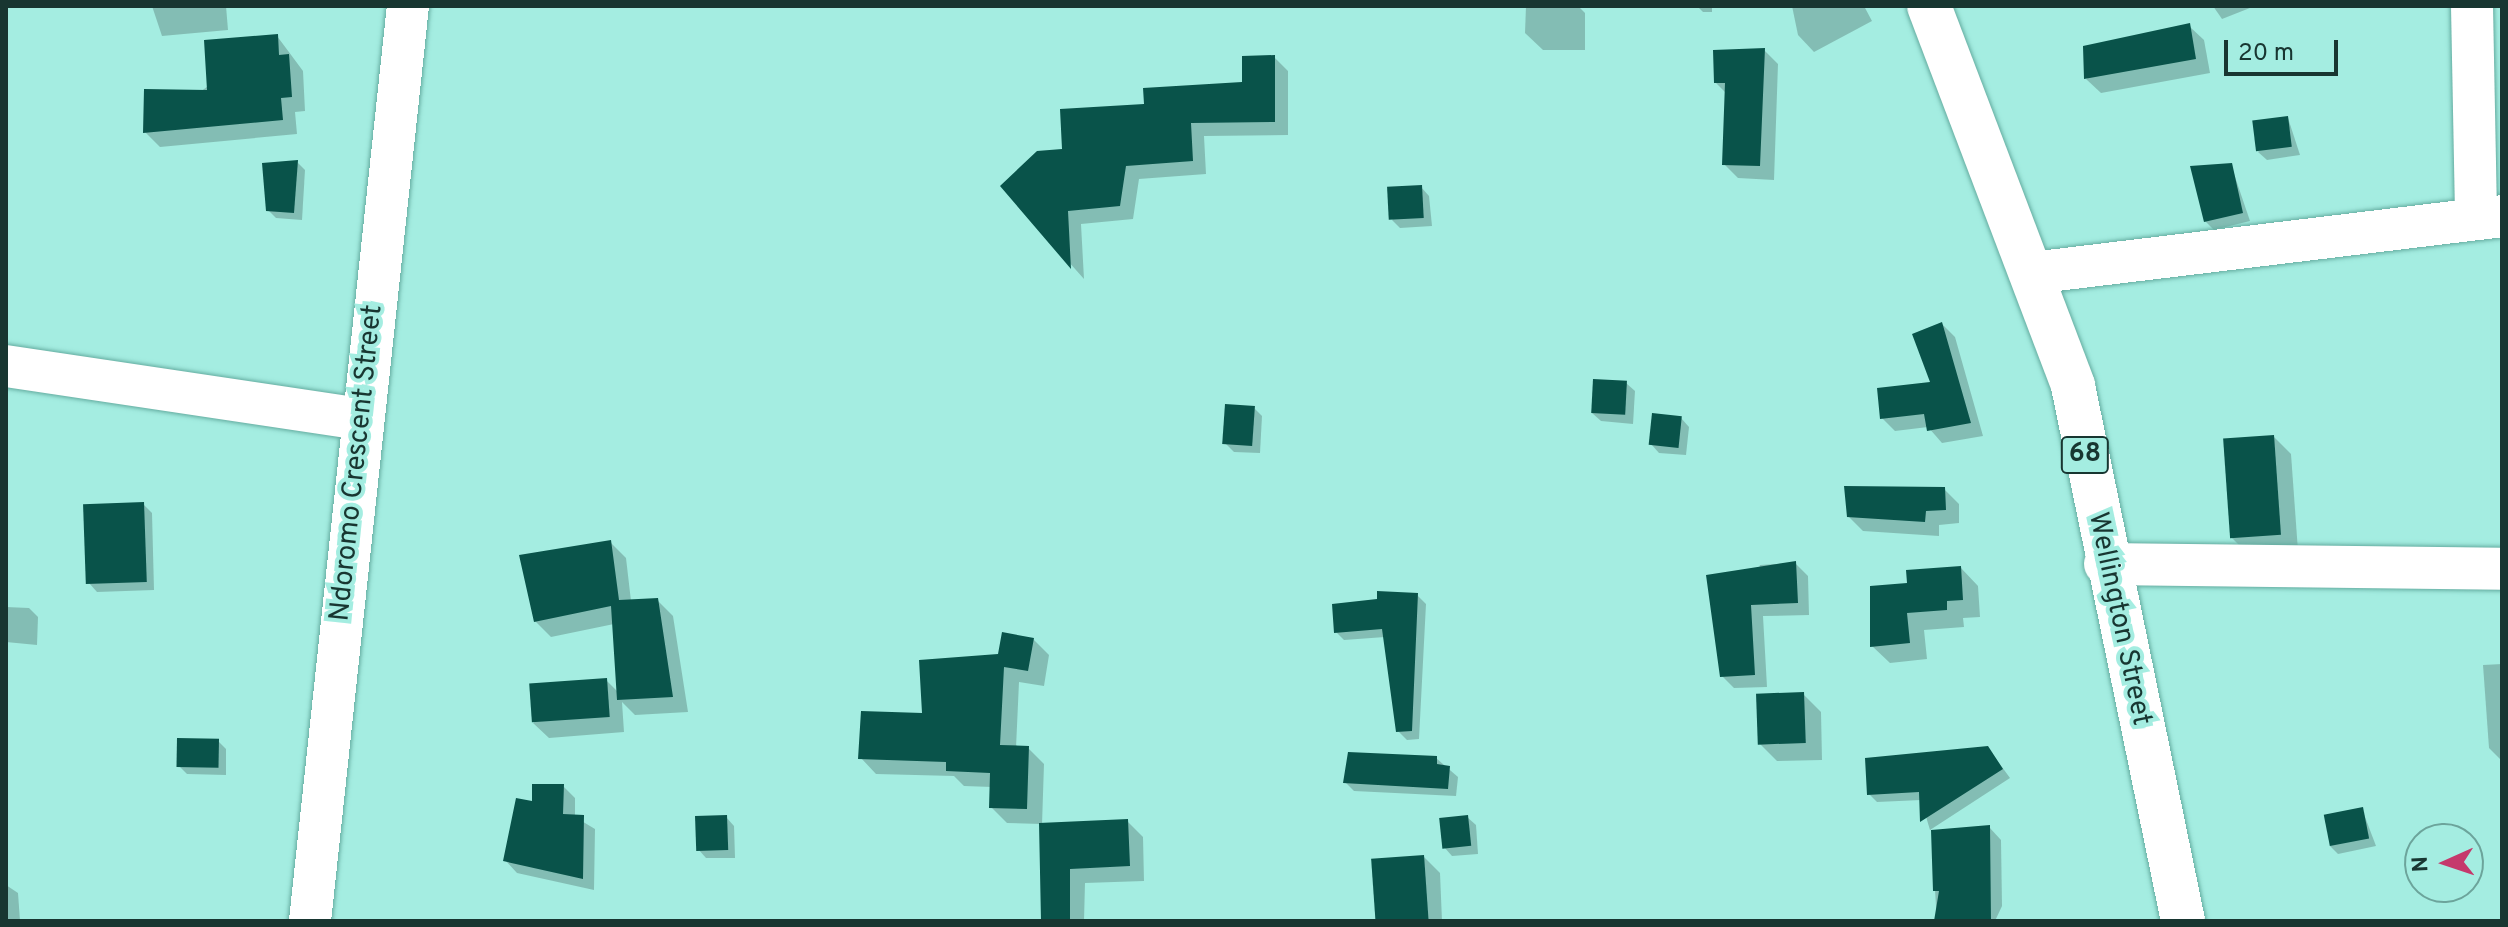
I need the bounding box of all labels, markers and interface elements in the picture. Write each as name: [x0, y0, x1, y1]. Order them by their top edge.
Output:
scale bar: [2228, 24, 2342, 74]
text: 20 m: [2238, 39, 2294, 69]
street label: Ndoromo Crescent Street: [324, 303, 390, 623]
road number: 68: [2059, 433, 2111, 477]
street label: Wellington Street: [2080, 509, 2158, 729]
north arrow: [2404, 823, 2484, 903]
text: N: [2408, 856, 2435, 873]

